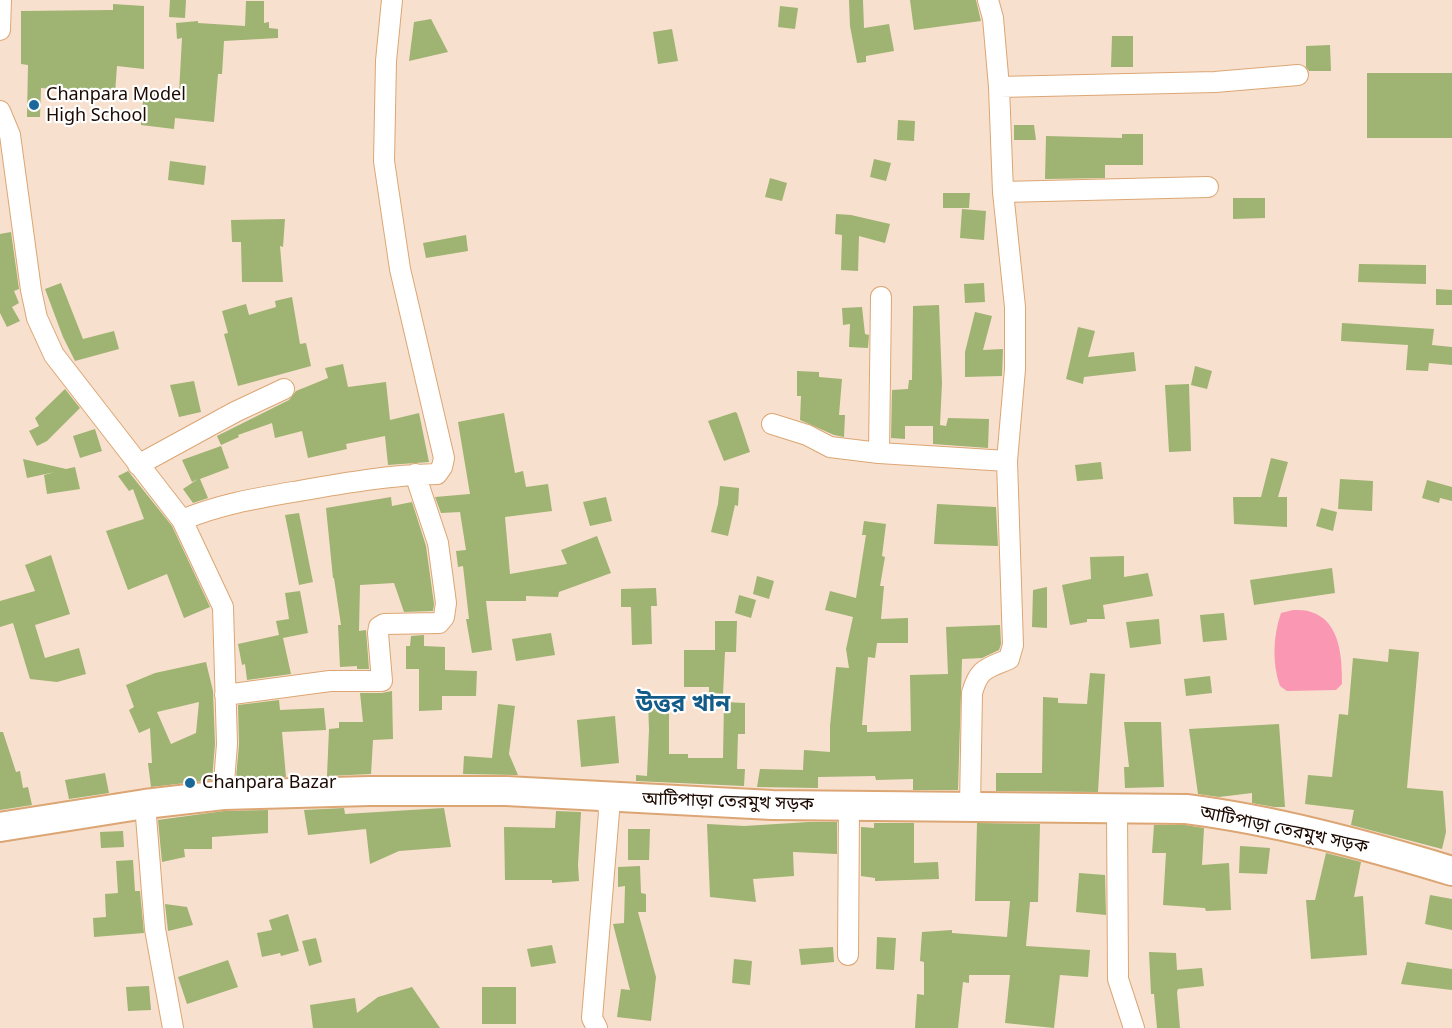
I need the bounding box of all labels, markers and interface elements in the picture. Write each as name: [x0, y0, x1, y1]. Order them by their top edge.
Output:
place label: Chanpara Model High School: [46, 84, 186, 127]
marker: Chanpara Model High School: [27, 98, 41, 112]
district label: উত্তর খান: [636, 690, 730, 718]
place label: Chanpara Bazar: [202, 772, 337, 794]
marker: Chanpara Bazar: [183, 776, 197, 790]
street label: আটিপাড়া তেরমুখ সড়ক: [642, 788, 814, 816]
street label: আটিপাড়া তেরমুখ সড়ক: [1198, 802, 1370, 858]

